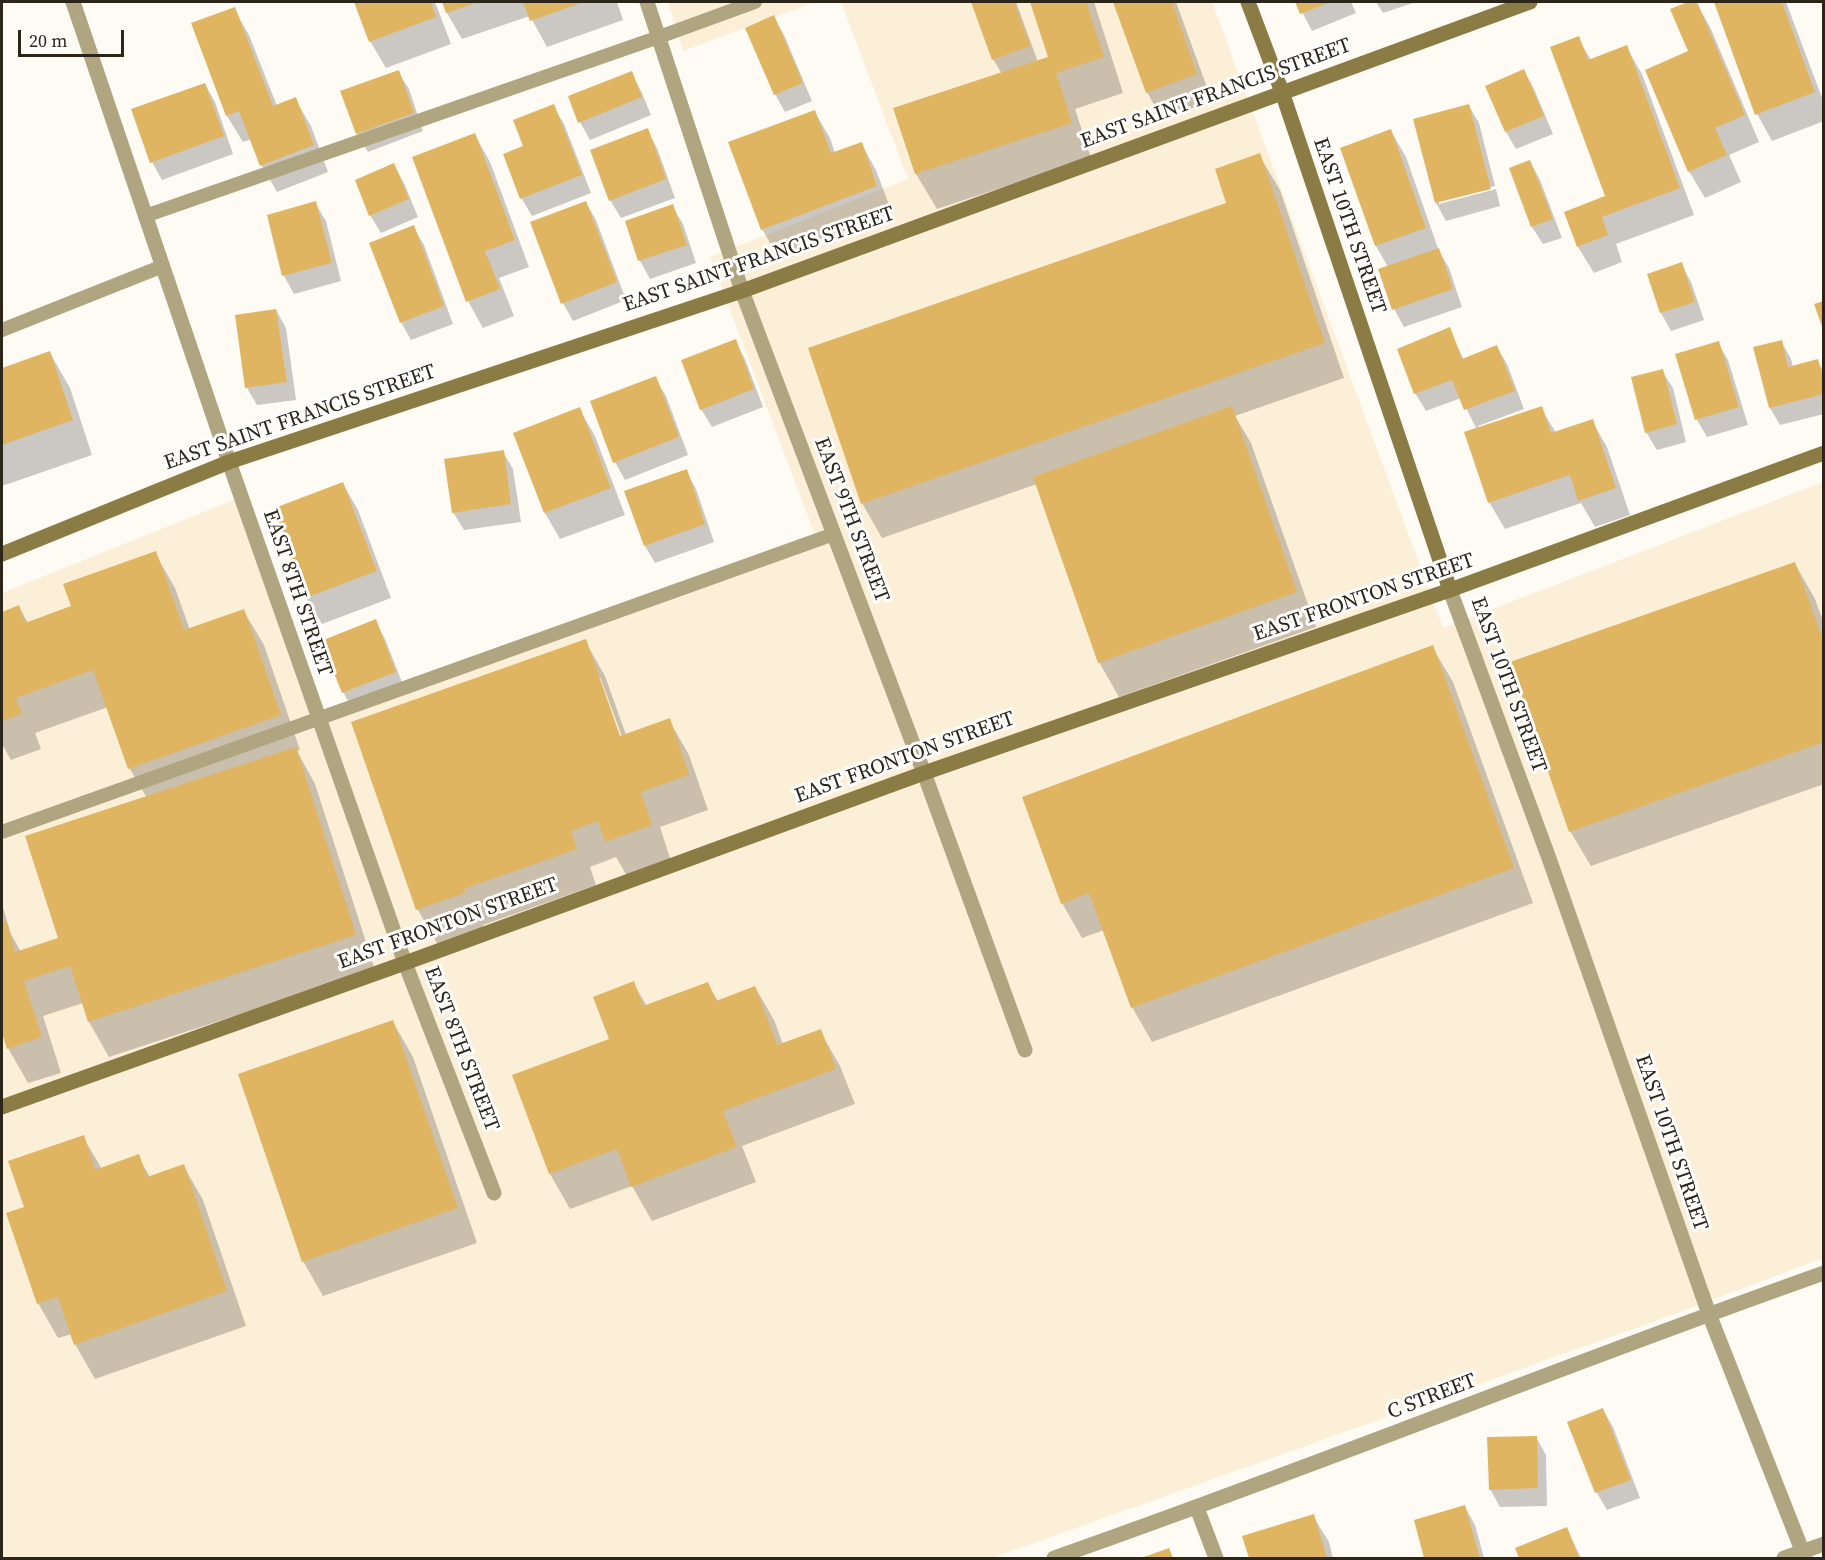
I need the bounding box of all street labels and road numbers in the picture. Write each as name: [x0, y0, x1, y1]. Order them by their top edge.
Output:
street label: EAST SAINT FRANCIS STREET: [1077, 33, 1355, 155]
street label: EAST 10TH STREET: [1307, 135, 1391, 317]
street label: EAST SAINT FRANCIS STREET: [620, 202, 898, 318]
street label: EAST SAINT FRANCIS STREET: [161, 360, 439, 476]
street label: EAST 9TH STREET: [808, 434, 894, 606]
street label: EAST 8TH STREET: [257, 507, 337, 679]
street label: EAST FRONTON STREET: [1250, 548, 1478, 648]
street label: EAST 10TH STREET: [1465, 594, 1551, 776]
street label: EAST FRONTON STREET: [792, 706, 1018, 810]
street label: EAST FRONTON STREET: [335, 872, 561, 976]
street label: EAST 8TH STREET: [418, 963, 504, 1135]
street label: EAST 10TH STREET: [1629, 1052, 1713, 1234]
street label: C STREET: [1384, 1369, 1480, 1425]

